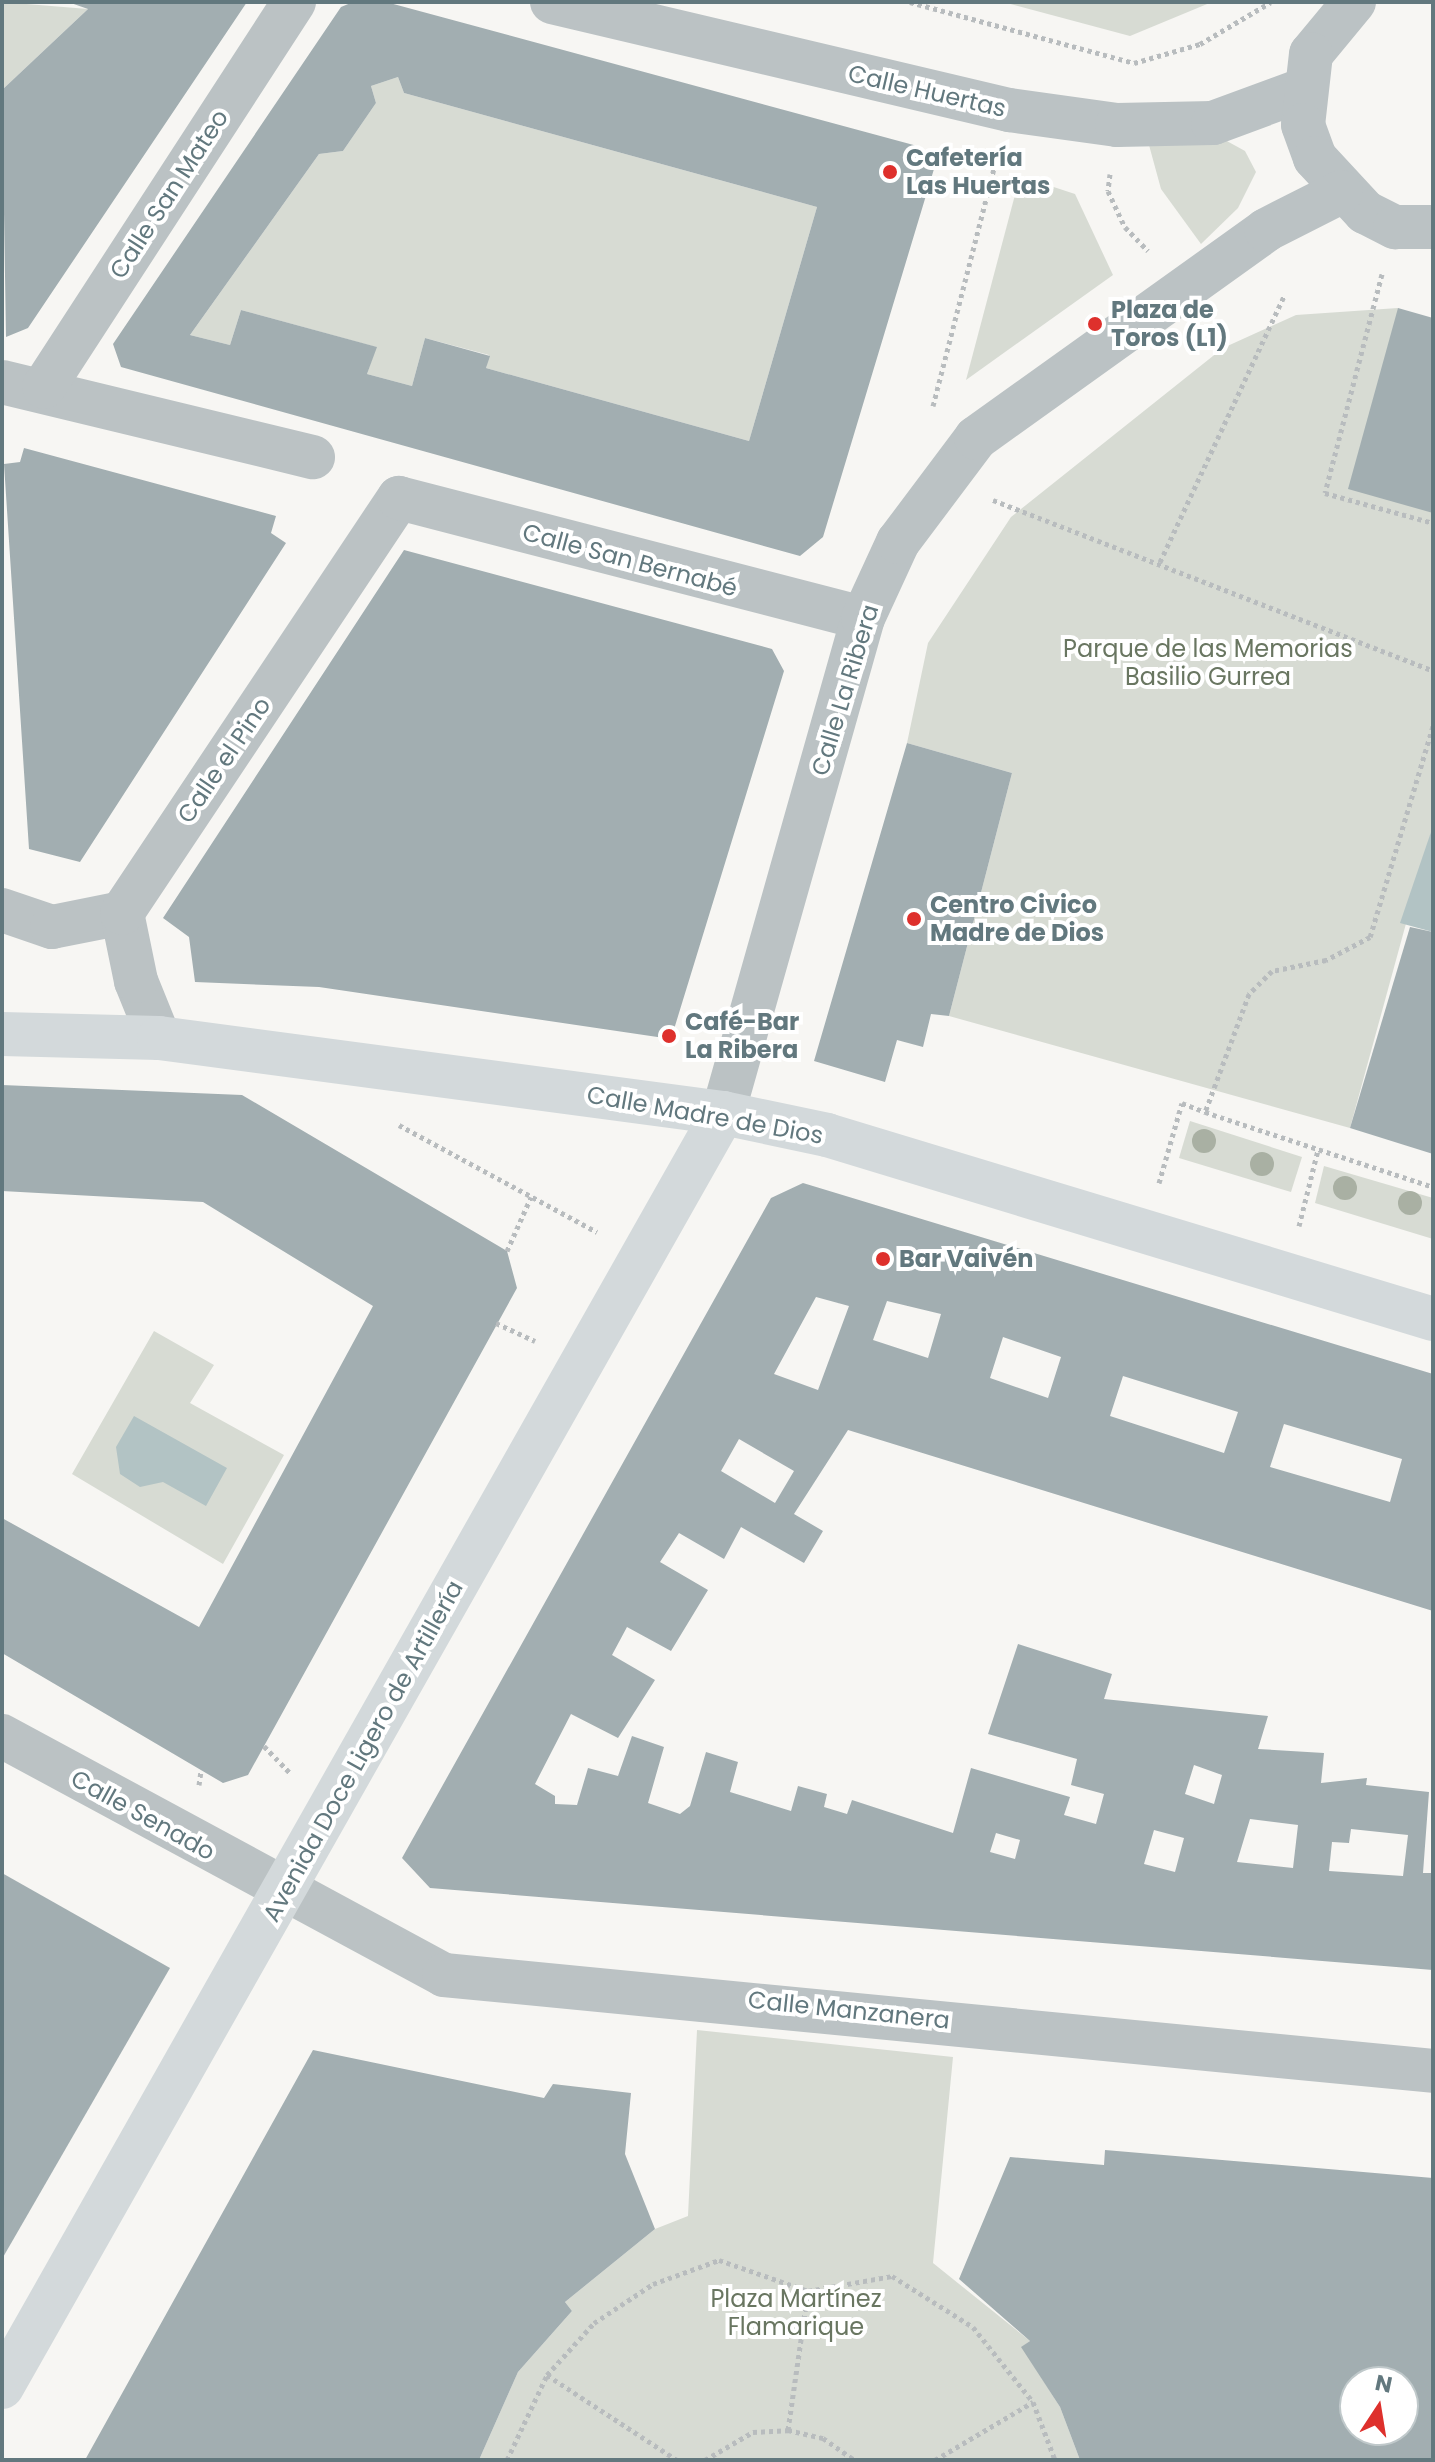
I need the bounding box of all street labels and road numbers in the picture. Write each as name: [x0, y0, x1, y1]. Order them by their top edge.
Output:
street label: Calle Huertas: [845, 59, 1009, 123]
street label: Calle San Mateo: [104, 104, 234, 284]
street label: Calle San Bernabé: [519, 517, 741, 603]
street label: Calle La Ribera: [805, 601, 885, 779]
street label: Calle el Pino: [171, 692, 277, 828]
street label: Calle Madre de Dios: [585, 1080, 825, 1150]
street label: Avenida Doce Ligero de Artillería: [257, 1575, 469, 1927]
street label: Calle Senado: [66, 1764, 220, 1866]
street label: Calle Manzanera: [747, 1985, 951, 2035]

